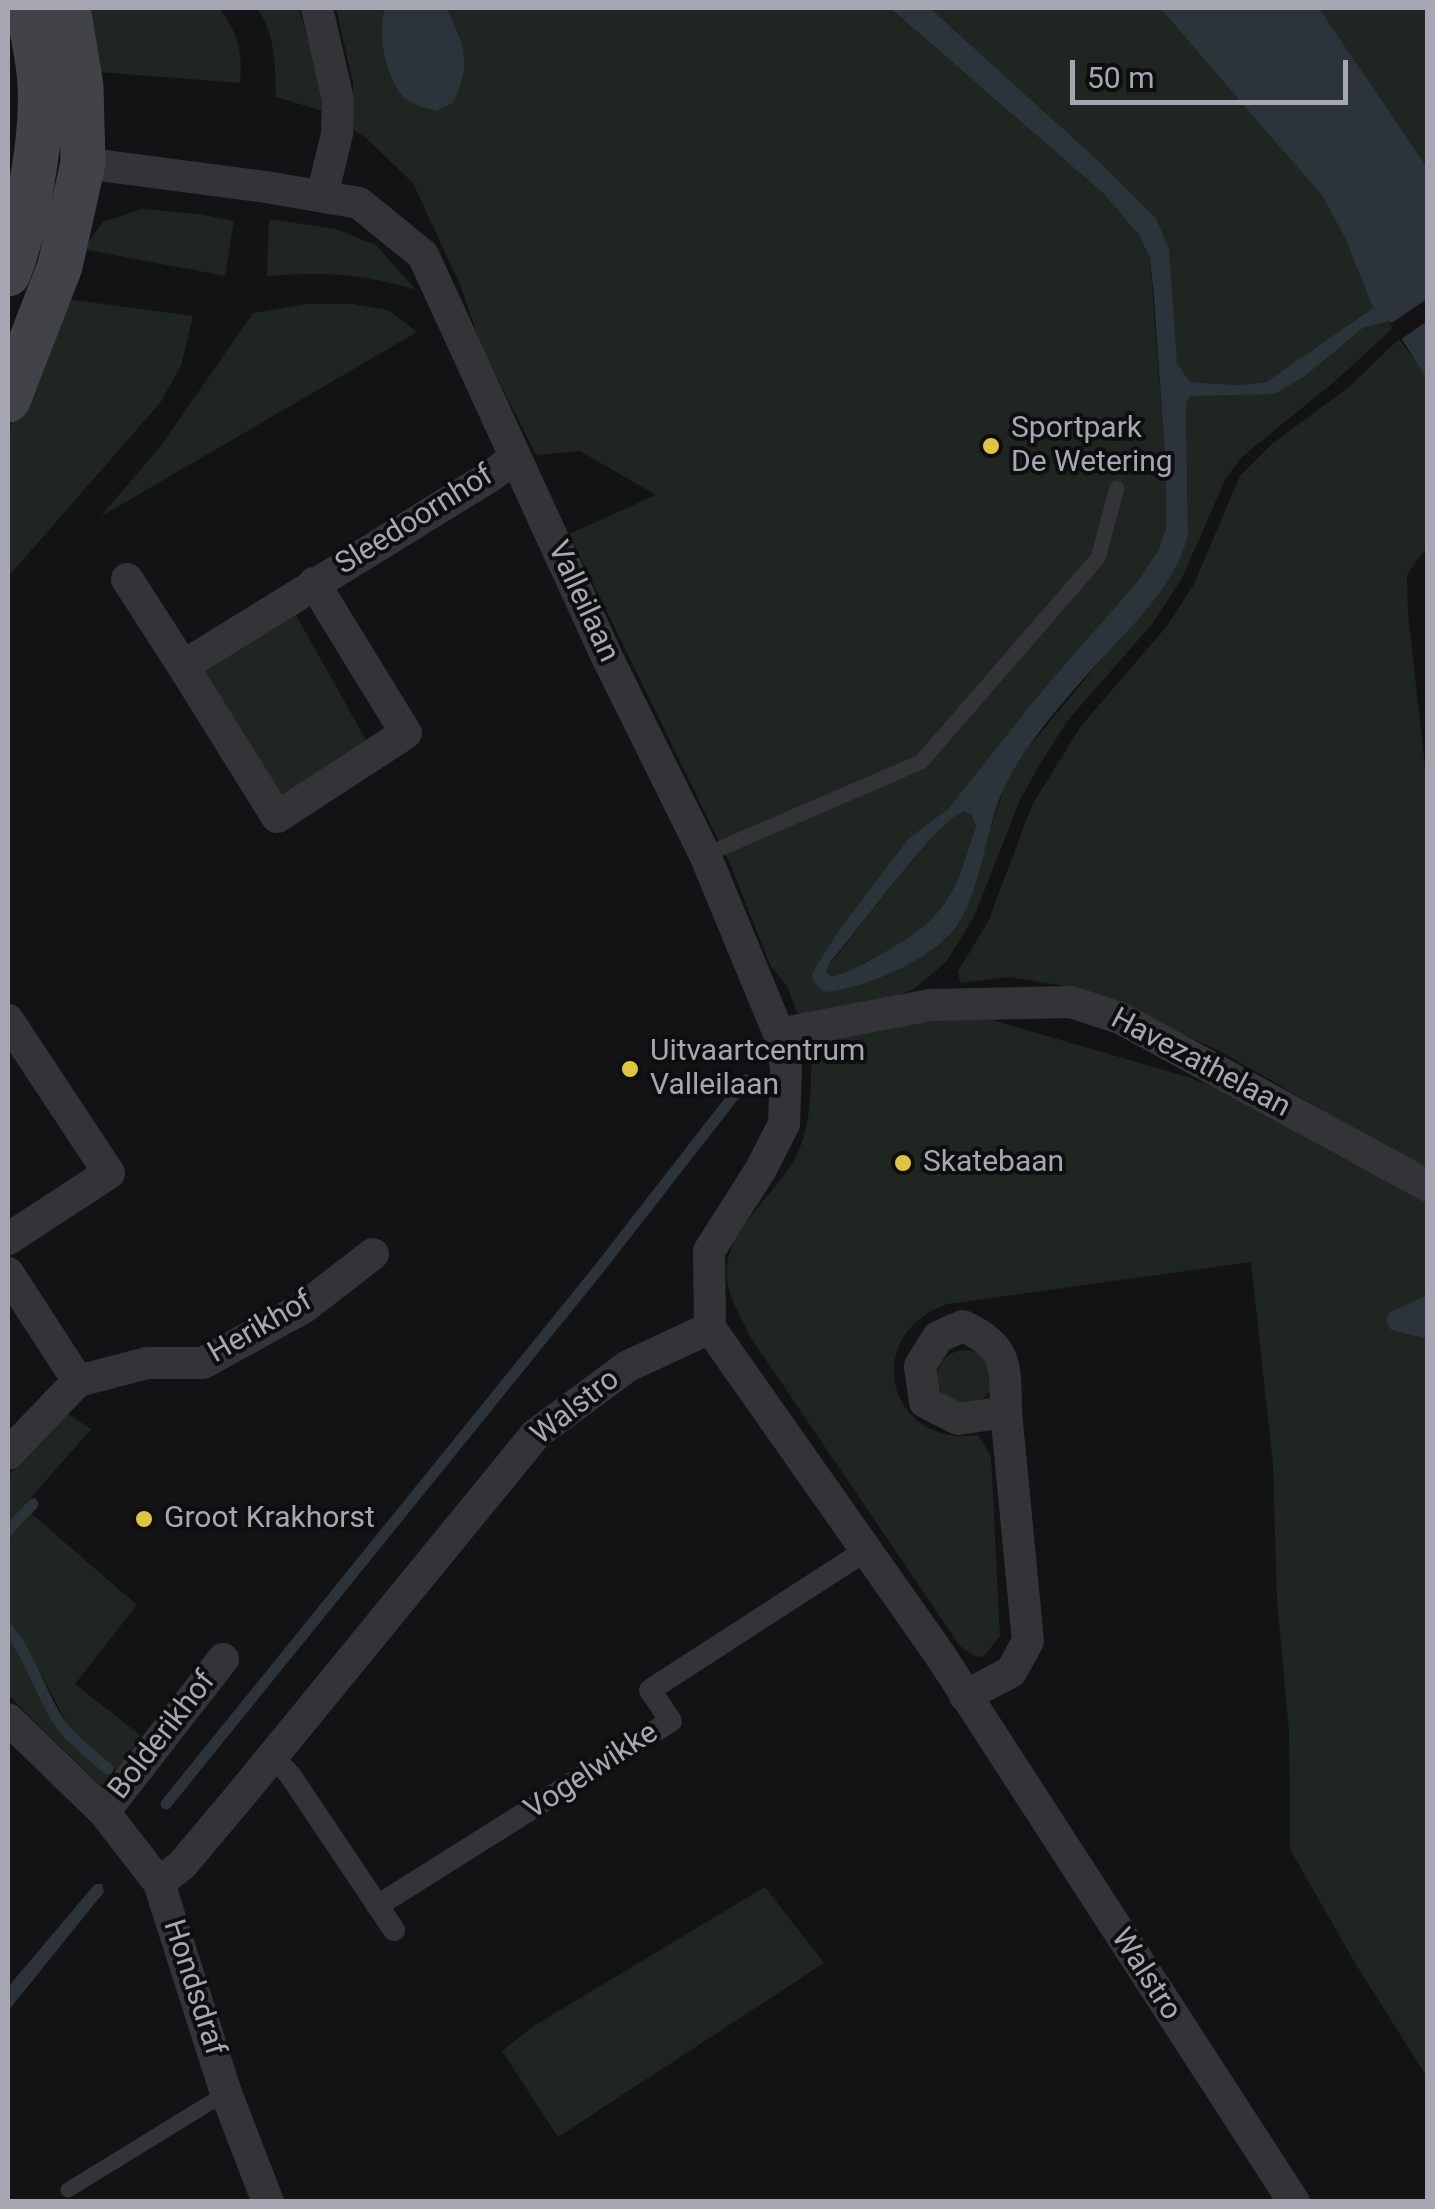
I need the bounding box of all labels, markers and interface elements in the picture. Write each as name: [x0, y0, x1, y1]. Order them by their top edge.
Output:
scale bar: [1075, 40, 1352, 102]
text: 50 m: [1087, 60, 1154, 95]
place label: Sportpark De Wetering: [1011, 411, 1173, 482]
marker: Sportpark De Wetering: [980, 435, 1002, 457]
street label: Sleedoornhof: [330, 458, 500, 584]
street label: Valleilaan: [538, 536, 626, 668]
street label: Havezathelaan: [1104, 1002, 1296, 1126]
place label: Uitvaartcentrum Valleilaan: [650, 1034, 865, 1104]
marker: Uitvaartcentrum Valleilaan: [619, 1058, 641, 1080]
place label: Skatebaan: [923, 1145, 1064, 1181]
marker: Skatebaan: [892, 1152, 914, 1174]
street label: Herikhof: [203, 1284, 319, 1372]
street label: Walstro: [525, 1362, 627, 1454]
place label: Groot Krakhorst: [164, 1501, 375, 1537]
marker: Groot Krakhorst: [133, 1508, 155, 1530]
street label: Bolderikhof: [102, 1665, 224, 1807]
street label: Vogelwikke: [519, 1716, 665, 1828]
street label: Hondsdraf: [154, 1916, 232, 2060]
street label: Walstro: [1102, 1922, 1188, 2028]

